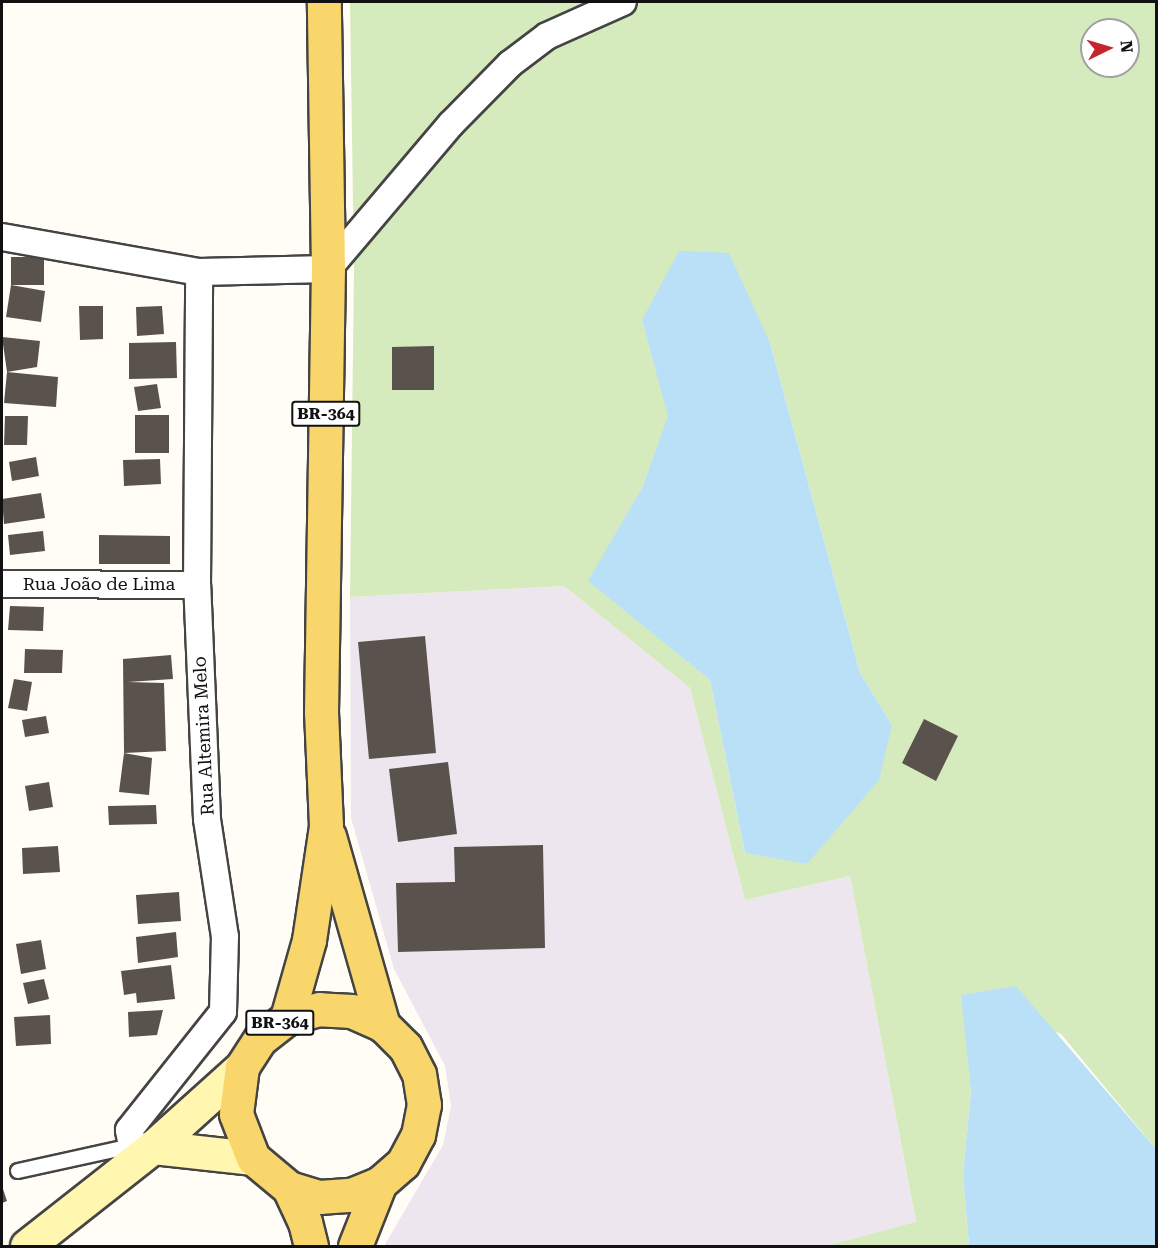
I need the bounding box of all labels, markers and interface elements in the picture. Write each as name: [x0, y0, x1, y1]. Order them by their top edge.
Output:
north arrow: [1080, 18, 1140, 78]
text: N: [1116, 40, 1136, 54]
road number: BR-364: [290, 401, 362, 427]
street label: Rua João de Lima: [23, 573, 175, 595]
street label: Rua Altemira Melo: [189, 656, 219, 816]
road number: BR-364: [244, 1010, 316, 1036]

